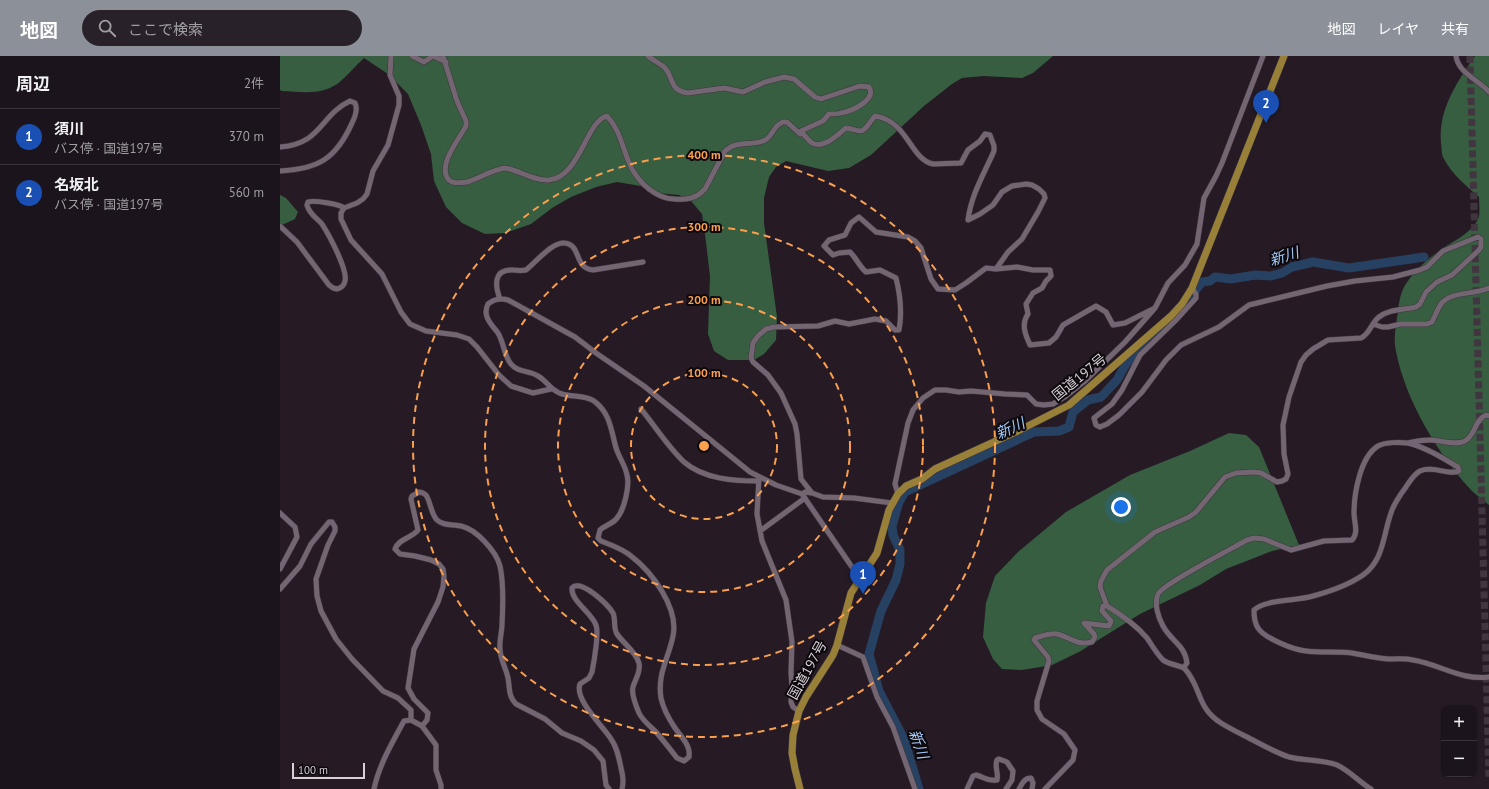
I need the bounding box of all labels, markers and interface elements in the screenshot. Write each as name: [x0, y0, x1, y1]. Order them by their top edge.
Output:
search box: [82, 10, 362, 46]
icon: search: [96, 17, 118, 39]
text: 地図: [20, 18, 58, 42]
text: ここで検索: [128, 20, 203, 39]
text: 地図: [1327, 20, 1355, 38]
text: レイヤ: [1377, 20, 1419, 38]
text: 共有: [1441, 20, 1469, 38]
text: 周辺: [16, 73, 50, 95]
text: 2件: [244, 75, 264, 92]
pin: 2: [1253, 90, 1279, 123]
text: 須川: [54, 119, 84, 138]
text: 1: [25, 128, 33, 145]
text: 370 m: [229, 128, 264, 145]
text: バス停 · 国道197号: [54, 140, 164, 157]
text: 400 m: [687, 147, 721, 162]
text: 名坂北: [54, 175, 99, 194]
text: 2: [25, 184, 33, 201]
text: 560 m: [229, 184, 264, 201]
text: バス停 · 国道197号: [54, 196, 164, 213]
text: 300 m: [687, 219, 721, 234]
water label: 新川: [1267, 242, 1303, 269]
text: 200 m: [687, 292, 721, 307]
street label: 国道197号: [1048, 350, 1110, 404]
text: 100 m: [687, 365, 721, 380]
water label: 新川: [992, 412, 1029, 443]
centre of rings: [697, 439, 711, 453]
your location: [1111, 497, 1131, 517]
pin: 1: [850, 561, 876, 594]
street label: 国道197号: [783, 637, 831, 703]
map controls: [1441, 705, 1477, 777]
button: +: [1441, 705, 1477, 741]
water label: 新川: [905, 727, 934, 763]
button: −: [1441, 741, 1477, 777]
scale bar: [292, 761, 365, 780]
text: 100 m: [298, 763, 328, 777]

